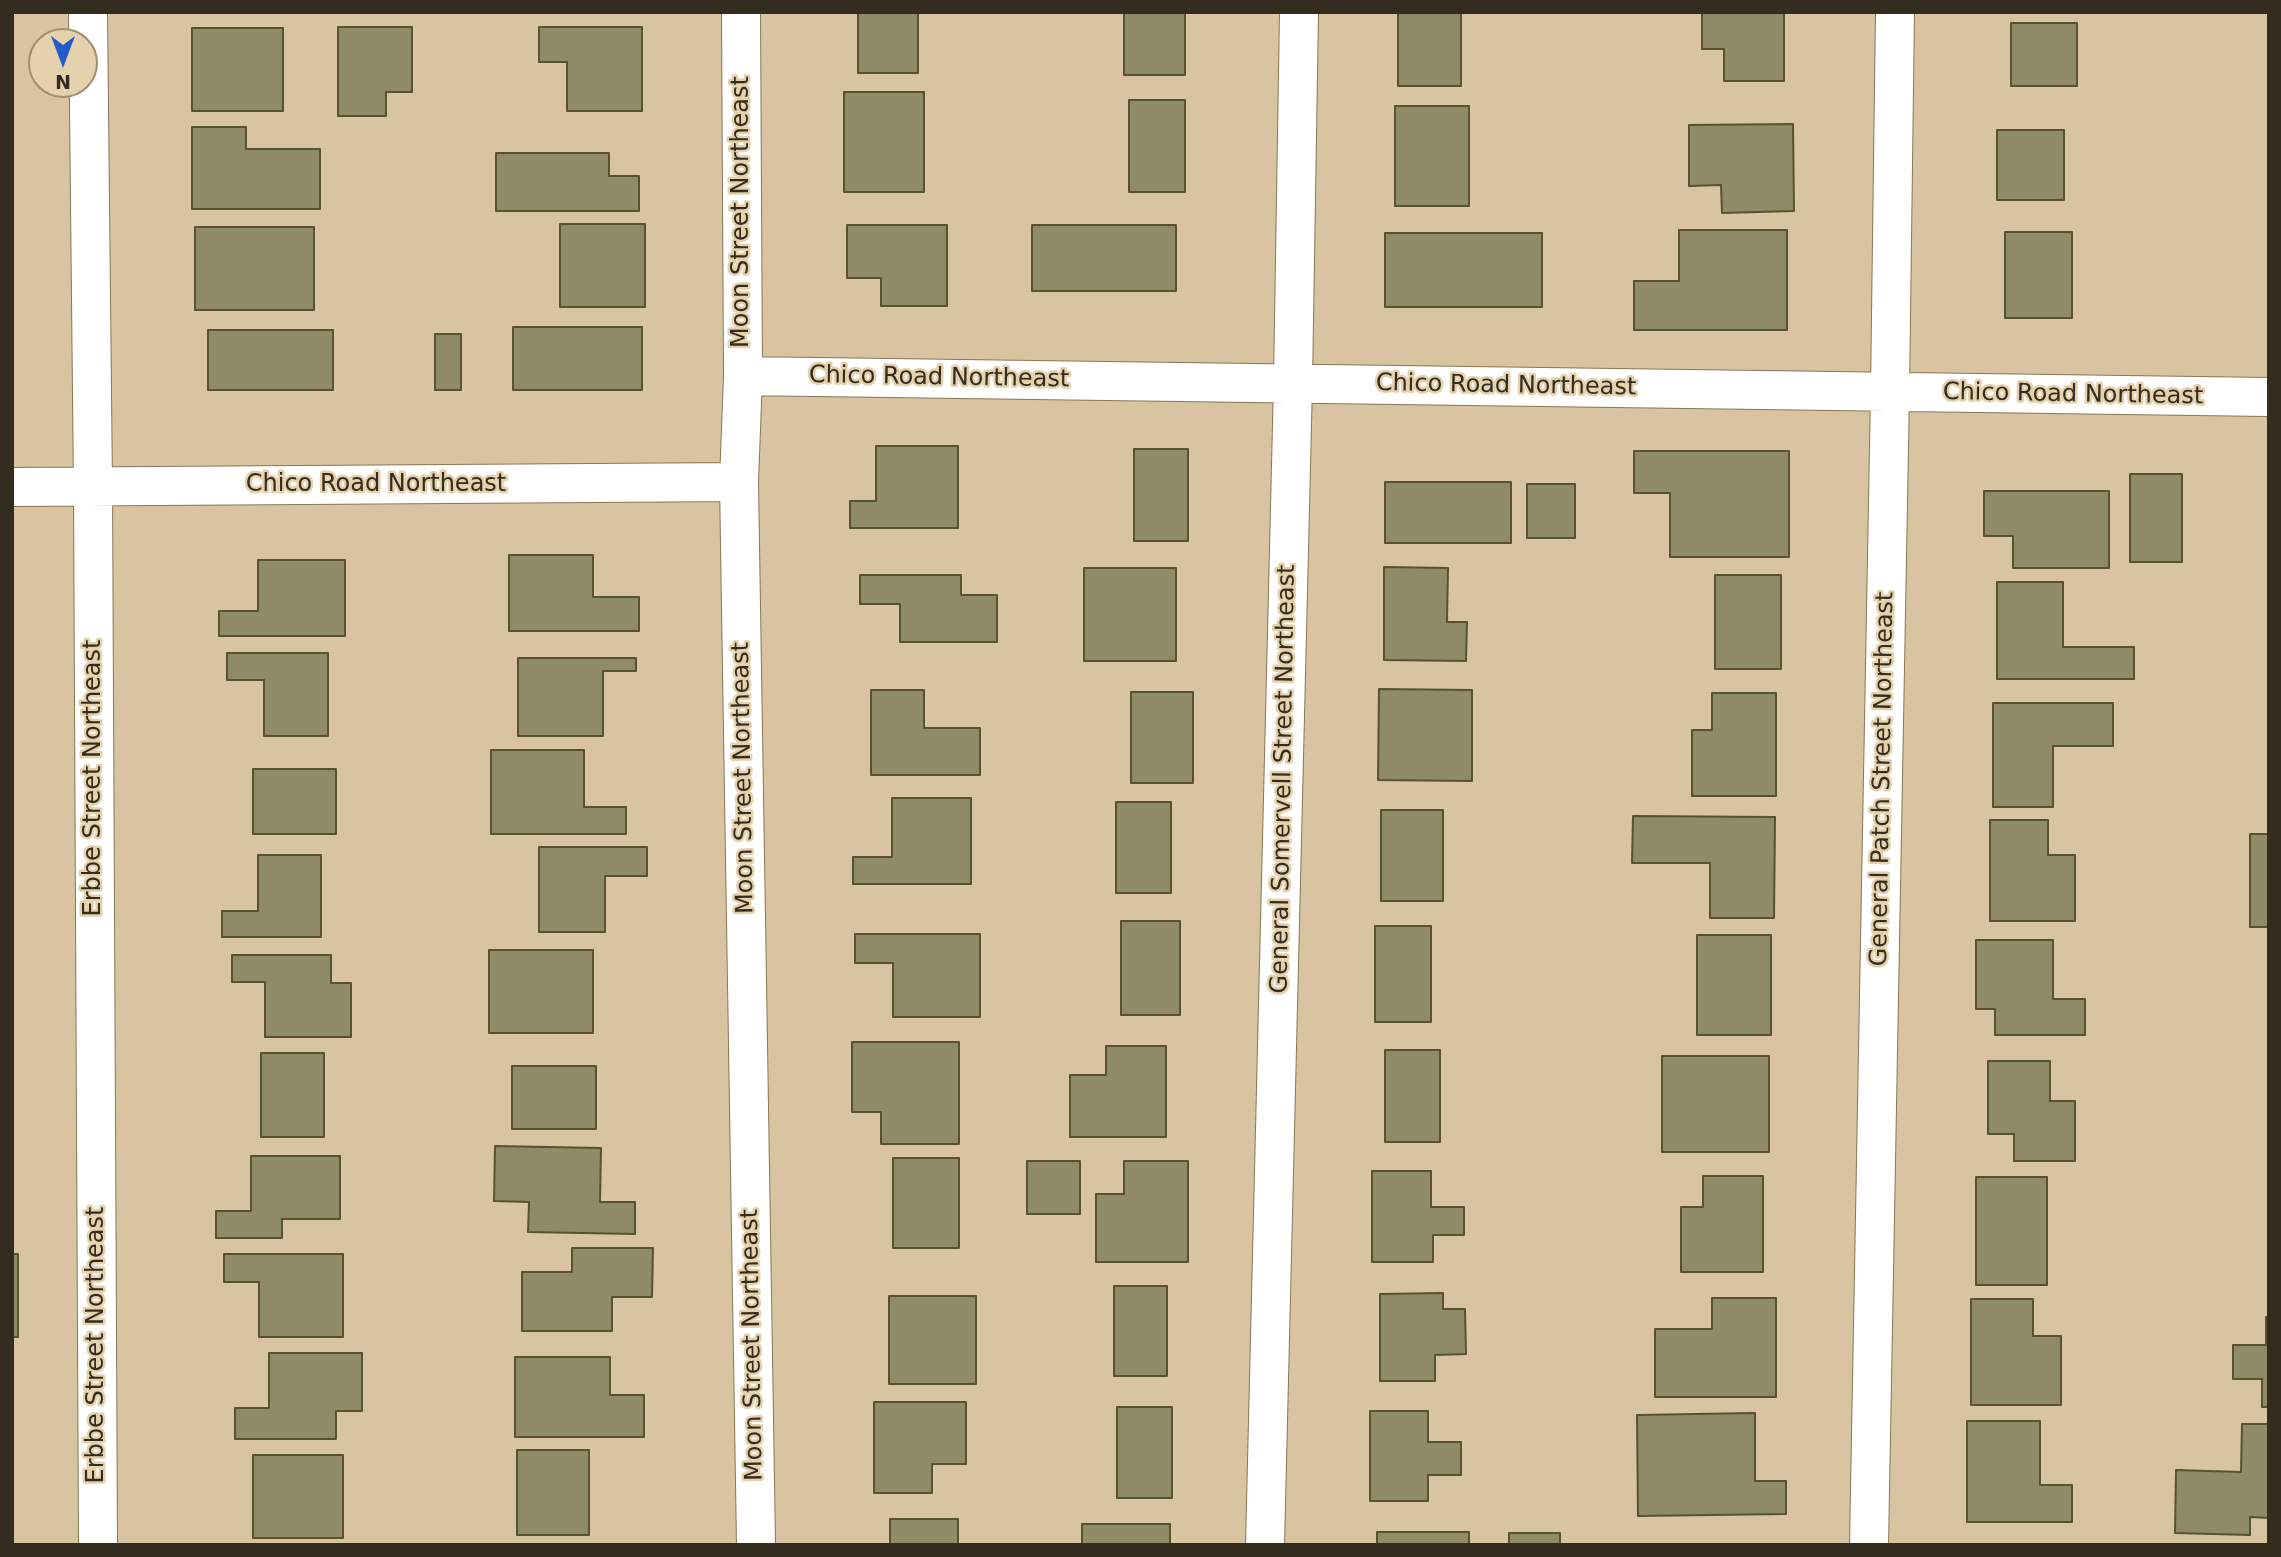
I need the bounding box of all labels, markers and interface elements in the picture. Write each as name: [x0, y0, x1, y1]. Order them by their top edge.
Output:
north arrow: [28, 28, 98, 98]
text: N: [55, 71, 71, 93]
street label: Moon Street Northeast: [728, 76, 756, 348]
street label: Chico Road Northeast: [809, 361, 1069, 395]
street label: Chico Road Northeast: [1376, 369, 1636, 403]
street label: Chico Road Northeast: [1943, 378, 2203, 412]
street label: Chico Road Northeast: [246, 471, 506, 499]
street label: General Somervell Street Northeast: [1266, 564, 1302, 994]
street label: General Patch Street Northeast: [1865, 591, 1901, 967]
street label: Erbbe Street Northeast: [80, 640, 108, 916]
street label: Moon Street Northeast: [727, 642, 761, 914]
street label: Erbbe Street Northeast: [83, 1207, 111, 1483]
street label: Moon Street Northeast: [736, 1209, 770, 1481]

